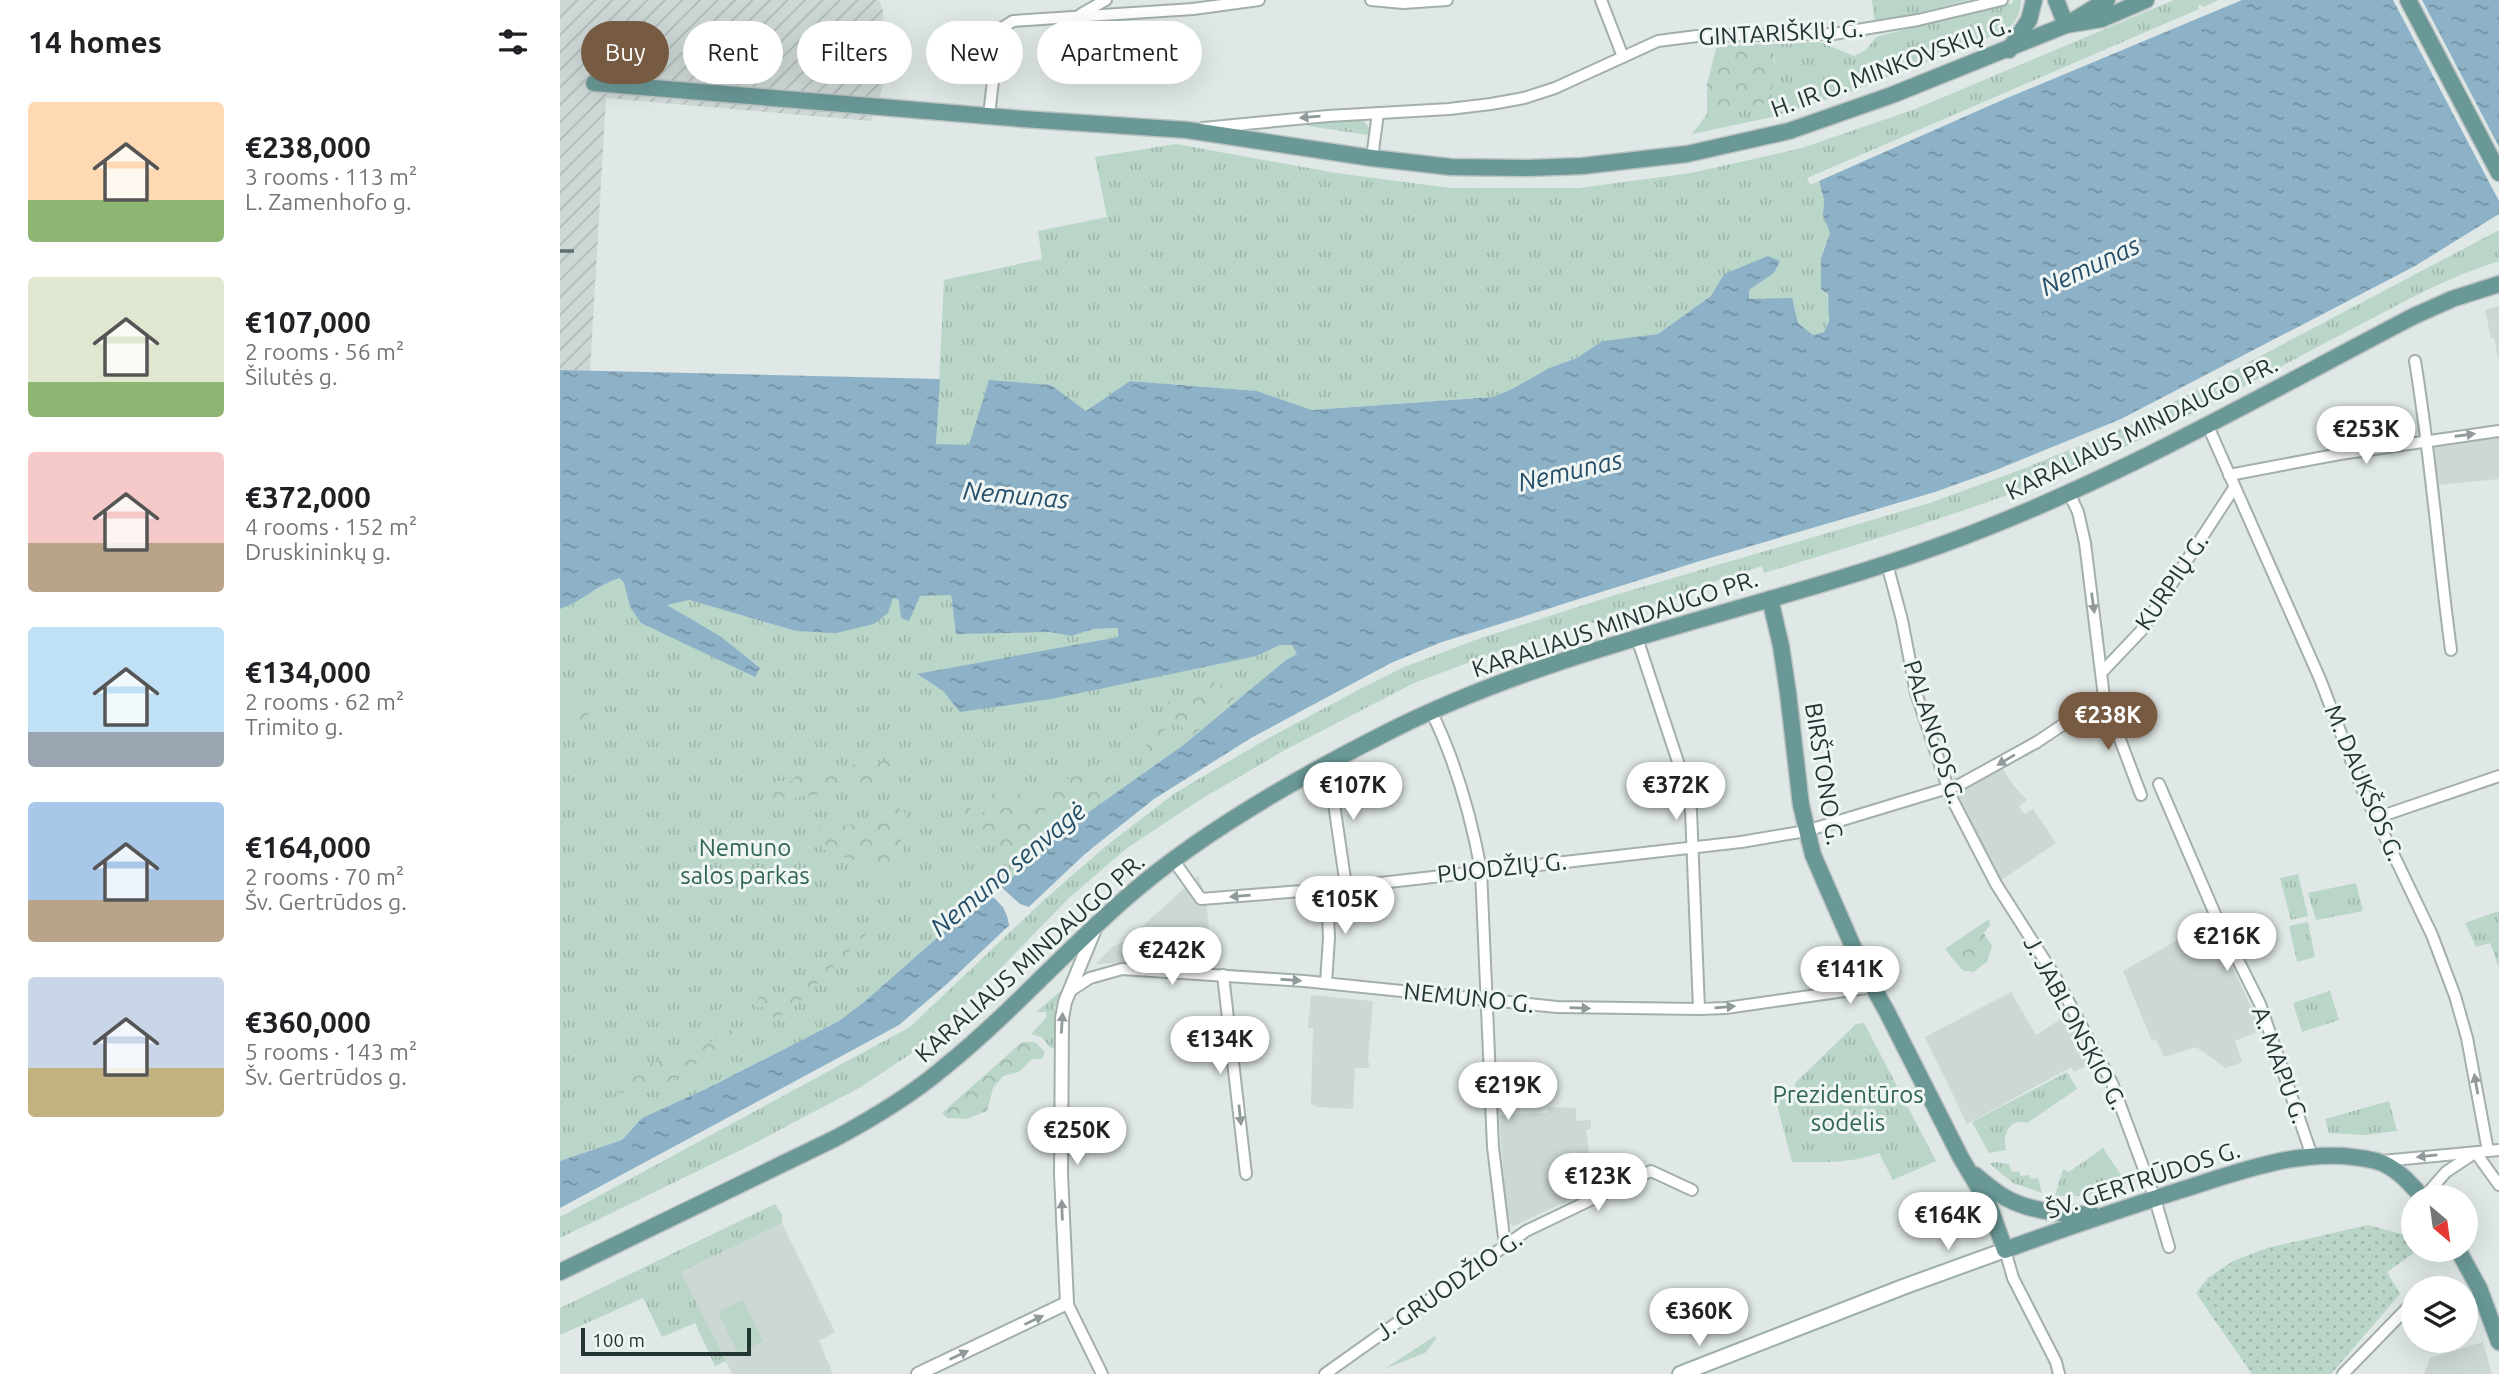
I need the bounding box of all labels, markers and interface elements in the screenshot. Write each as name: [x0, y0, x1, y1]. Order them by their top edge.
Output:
street label: H. IR O. MINKOVSKIŲ G.: [1767, 11, 2014, 123]
street label: GINTARIŠKIŲ G.: [1698, 14, 1864, 50]
chip: Buy: [581, 21, 669, 84]
chip: Rent: [683, 21, 783, 84]
chip: Filters: [797, 21, 912, 84]
chip: New: [926, 21, 1023, 84]
chip: Apartment: [1037, 21, 1202, 84]
icon: filters: [494, 23, 532, 61]
text: 14 homes: [28, 25, 162, 59]
one-way arrow: [1299, 112, 1321, 123]
icon: home: [84, 130, 168, 214]
text: €238,000: [245, 130, 371, 164]
text: 3 rooms · 113 m²: [245, 164, 417, 189]
text: L. Zamenhofo g.: [245, 189, 412, 214]
water label: Nemunas: [2036, 230, 2144, 301]
icon: home: [84, 305, 168, 389]
text: €107,000: [245, 305, 371, 339]
text: 2 rooms · 56 m²: [245, 339, 404, 364]
street label: KARALIAUS MINDAUGO PR.: [2001, 350, 2282, 505]
text: Šilutės g.: [245, 364, 338, 389]
pin: €253K: [2317, 406, 2415, 466]
text: €253K: [2332, 416, 2400, 441]
one-way arrow: [2454, 430, 2476, 441]
water label: Nemunas: [1515, 444, 1625, 497]
water label: Nemunas: [962, 475, 1070, 514]
icon: home: [84, 480, 168, 564]
text: €372,000: [245, 480, 371, 514]
text: 4 rooms · 152 m²: [245, 514, 417, 539]
street label: KURPIŲ G.: [2129, 528, 2214, 635]
text: Druskininkų g.: [245, 539, 391, 564]
street label: KARALIAUS MINDAUGO PR.: [1468, 564, 1761, 683]
one-way arrow: [2088, 592, 2099, 614]
icon: home: [84, 655, 168, 739]
text: €134,000: [245, 655, 371, 689]
street label: PALANGOS G.: [1899, 657, 1970, 807]
text: 2 rooms · 62 m²: [245, 689, 404, 714]
pin: €238K: [2059, 692, 2157, 752]
street label: M. DAUKŠOS G.: [2319, 700, 2410, 865]
street label: BIRŠTONO G.: [1800, 701, 1850, 847]
text: €238K: [2074, 702, 2142, 727]
text: Trimito g.: [245, 714, 343, 739]
one-way arrow: [1996, 754, 2015, 767]
pin: €107K: [1304, 762, 1402, 822]
pin: €372K: [1627, 762, 1725, 822]
text: €107K: [1319, 772, 1387, 797]
text: €372K: [1642, 772, 1710, 797]
water label: Nemuno senvagė: [924, 795, 1091, 942]
icon: home: [84, 830, 168, 914]
text: €164,000: [245, 830, 371, 864]
park label: Nemuno salos parkas: [680, 834, 810, 889]
street label: PUODŽIŲ G.: [1436, 846, 1568, 888]
street label: KARALIAUS MINDAUGO PR.: [910, 848, 1150, 1068]
text: 2 rooms · 70 m²: [245, 864, 404, 889]
pin: €105K: [1296, 876, 1394, 936]
text: €105K: [1311, 886, 1379, 911]
text: Šv. Gertrūdos g.: [245, 889, 407, 914]
one-way arrow: [1228, 891, 1250, 902]
pin: €216K: [2178, 914, 2276, 973]
text: €216K: [2193, 923, 2261, 948]
pin: €242K: [1123, 928, 1221, 987]
street label: J. JABLONSKIO G.: [2018, 931, 2133, 1114]
text: €242K: [1138, 937, 1206, 962]
pin: €141K: [1801, 946, 1899, 1006]
text: €141K: [1816, 956, 1884, 981]
one-way arrow: [1280, 975, 1302, 986]
street label: NEMUNO G.: [1402, 977, 1536, 1018]
one-way arrow: [1715, 1002, 1737, 1013]
one-way arrow: [1569, 1003, 1591, 1014]
street label: A. MAPU G.: [2247, 1003, 2314, 1127]
icon: home: [84, 1005, 168, 1089]
text: €360,000: [245, 1005, 371, 1039]
one-way arrow: [1057, 1012, 1068, 1034]
pin: €134K: [1171, 1016, 1269, 1076]
text: €134K: [1186, 1026, 1254, 1051]
text: 5 rooms · 143 m²: [245, 1039, 417, 1064]
pin: €219K: [1459, 1062, 1557, 1122]
text: Šv. Gertrūdos g.: [245, 1064, 407, 1089]
text: €219K: [1474, 1072, 1542, 1097]
one-way arrow: [2470, 1073, 2481, 1095]
park label: Prezidentūros sodelis: [1772, 1081, 1924, 1136]
one-way arrow: [1234, 1105, 1245, 1127]
pin: €250K: [1028, 1108, 1126, 1167]
text: €250K: [1043, 1117, 1111, 1142]
street label: ŠV. GERTRŪDOS G.: [2042, 1134, 2243, 1224]
one-way arrow: [2416, 1151, 2438, 1162]
pin: €123K: [1549, 1154, 1647, 1213]
text: €123K: [1564, 1163, 1632, 1188]
north arrow: [2401, 1185, 2478, 1262]
map controls: [2401, 1185, 2478, 1353]
pin: €164K: [1899, 1192, 1997, 1252]
one-way arrow: [1057, 1199, 1068, 1221]
text: €164K: [1914, 1202, 1982, 1227]
street label: J. GRUODŽIO G.: [1370, 1224, 1527, 1346]
button: layers: [2401, 1276, 2478, 1353]
pin: €360K: [1650, 1288, 1748, 1348]
text: €360K: [1665, 1298, 1733, 1323]
one-way arrow: [1024, 1314, 1044, 1326]
scale bar: [581, 1325, 751, 1357]
text: 100 m: [592, 1329, 645, 1351]
one-way arrow: [949, 1349, 970, 1360]

